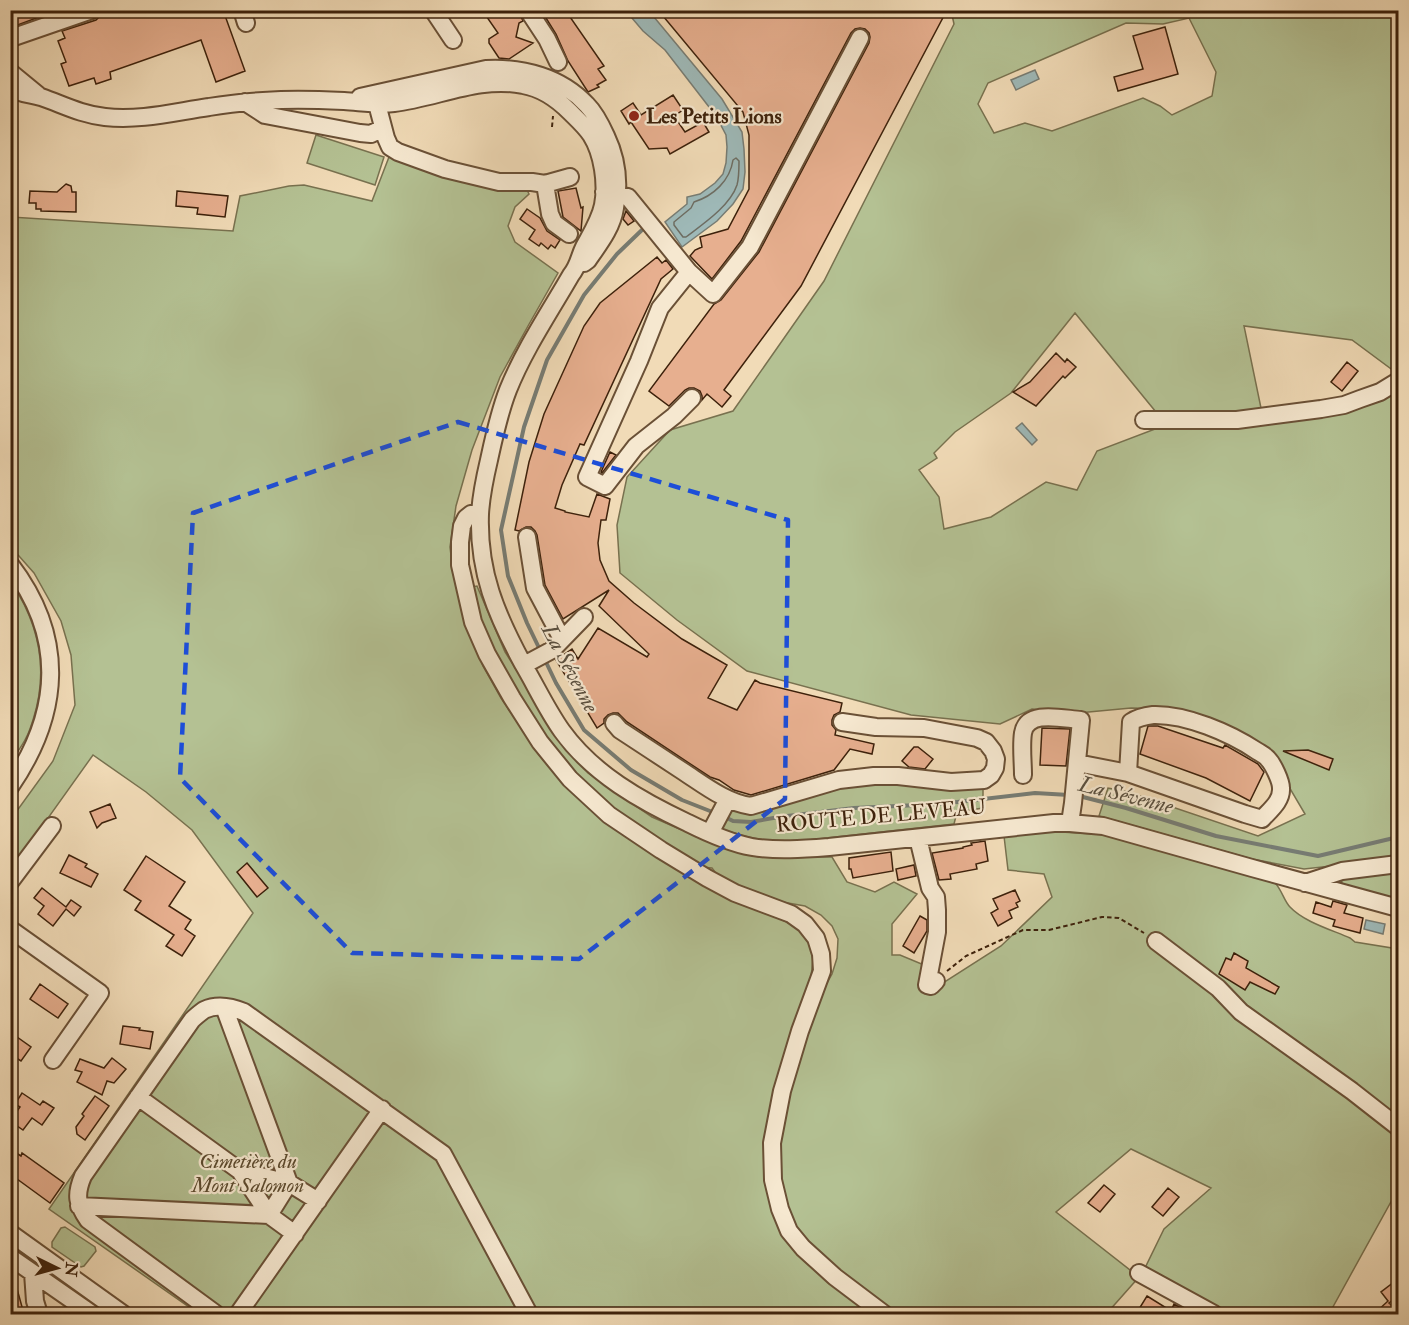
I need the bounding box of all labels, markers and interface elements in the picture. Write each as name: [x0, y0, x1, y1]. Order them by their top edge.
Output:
place label: Les Petits Lions: [646, 103, 782, 130]
marker: Les Petits Lions: [627, 109, 641, 123]
water label: La Sévenne: [535, 618, 605, 718]
water label: La Sévenne: [1075, 770, 1177, 820]
street label: ROUTE DE LEVEAU: [775, 793, 988, 839]
park label: Cimetière du Mont Salomon: [190, 1148, 304, 1199]
north arrow: [27, 1238, 87, 1298]
text: N: [60, 1260, 82, 1278]

